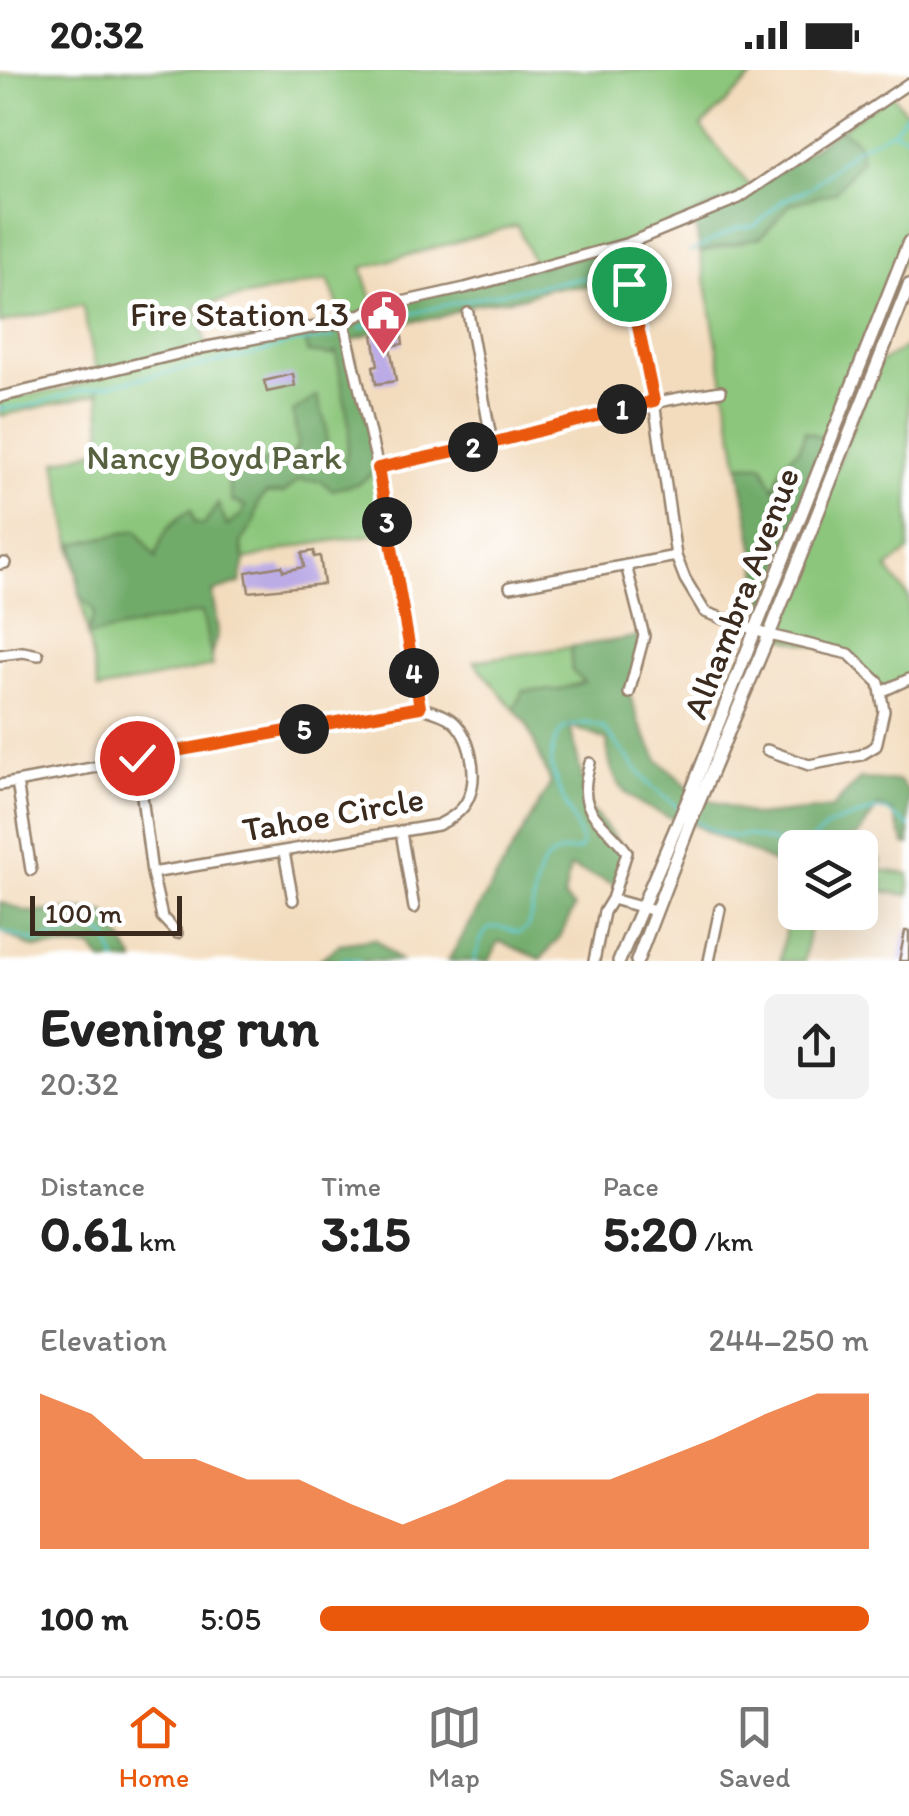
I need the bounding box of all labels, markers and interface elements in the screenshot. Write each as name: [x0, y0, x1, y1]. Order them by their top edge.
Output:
text: 20:32: [50, 12, 143, 58]
pin: [587, 242, 672, 327]
icon: arrive: [602, 257, 657, 312]
public building icon: Fire Station 13: [358, 288, 410, 356]
place label: Fire Station 13: [130, 293, 349, 335]
pin: 1: [597, 384, 647, 434]
text: 1: [616, 392, 629, 426]
pin: 2: [448, 422, 498, 472]
text: 2: [466, 430, 480, 464]
park label: Nancy Boyd Park: [86, 436, 342, 478]
street label: Alhambra Avenue: [674, 461, 808, 725]
pin: 3: [362, 497, 412, 547]
text: 3: [379, 505, 395, 539]
pin: 4: [389, 648, 439, 698]
text: 4: [406, 656, 422, 690]
pin: 5: [279, 704, 329, 754]
text: 5: [297, 712, 311, 746]
pin: [95, 716, 180, 801]
icon: check: [110, 731, 165, 786]
street label: Tahoe Circle: [239, 777, 427, 851]
map controls: [778, 830, 878, 930]
button: layers: [778, 830, 878, 930]
scale bar: [30, 891, 182, 936]
text: 100 m: [45, 896, 122, 930]
text: Evening run: [40, 994, 319, 1060]
button: share: [764, 994, 869, 1099]
text: 20:32: [40, 1065, 119, 1103]
text: Distance: [40, 1169, 145, 1203]
text: Time: [321, 1169, 381, 1203]
text: Pace: [603, 1169, 659, 1203]
text: 0.61: [40, 1203, 133, 1264]
text: 3:15: [321, 1203, 410, 1264]
text: 5:20: [603, 1203, 698, 1264]
text: km: [133, 1224, 176, 1258]
text: /km: [698, 1224, 753, 1258]
text: Elevation: [40, 1321, 167, 1359]
text: 244–250 m: [708, 1321, 869, 1359]
text: 100 m: [40, 1600, 128, 1638]
text: 5:05: [200, 1600, 261, 1638]
tab: Home: [119, 1700, 189, 1794]
tab: Map: [427, 1700, 482, 1794]
tab: Saved: [719, 1700, 790, 1794]

